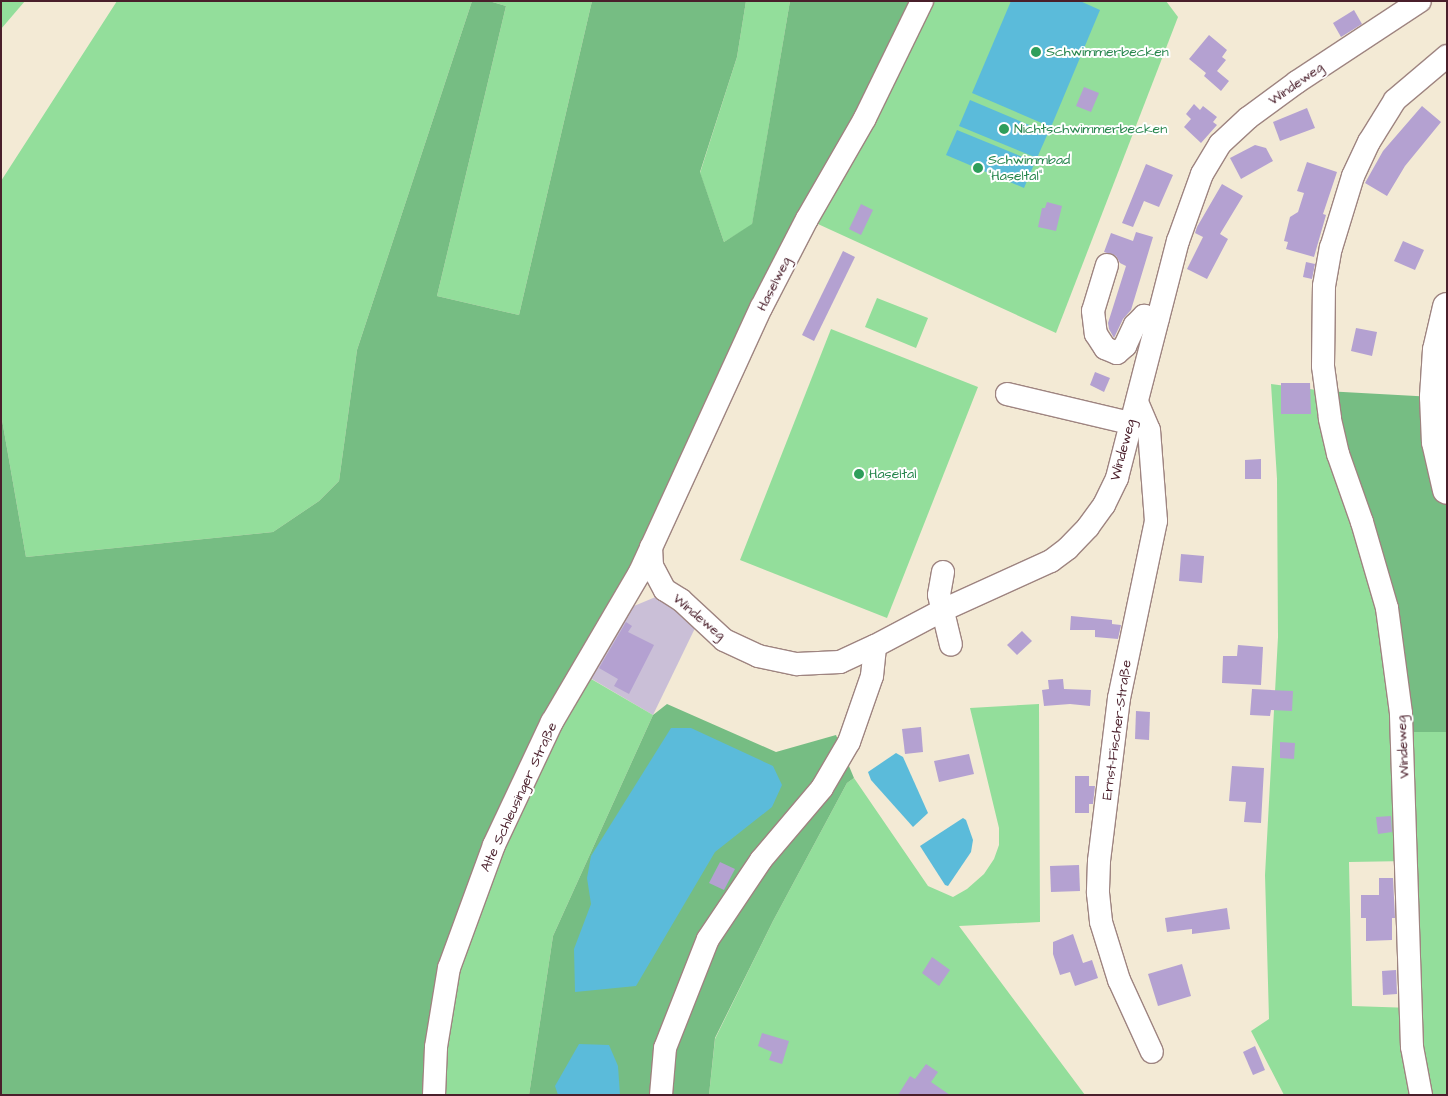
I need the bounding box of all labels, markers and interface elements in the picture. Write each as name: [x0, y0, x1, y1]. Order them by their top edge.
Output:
place label: Schwimmerbecken: [1046, 44, 1169, 60]
marker: Schwimmerbecken: [1030, 46, 1042, 58]
street label: Windeweg: [1265, 59, 1327, 109]
place label: Nichtschwimmerbecken: [1014, 121, 1167, 137]
marker: Nichtschwimmerbecken: [998, 123, 1010, 135]
place label: Schwimmbad "Haseltal": [988, 152, 1070, 184]
marker: Schwimmbad "Haseltal": [972, 162, 984, 174]
street label: Haselweg: [753, 254, 795, 314]
street label: Windeweg: [1107, 417, 1139, 483]
place label: Haseltal: [869, 466, 916, 482]
marker: Haseltal: [853, 468, 865, 480]
street label: Windeweg: [669, 590, 729, 644]
street label: Ernst-Fischer-Straße: [1099, 659, 1135, 801]
street label: Windeweg: [1393, 715, 1413, 779]
street label: Alte Schleusinger Straße: [477, 720, 561, 874]

